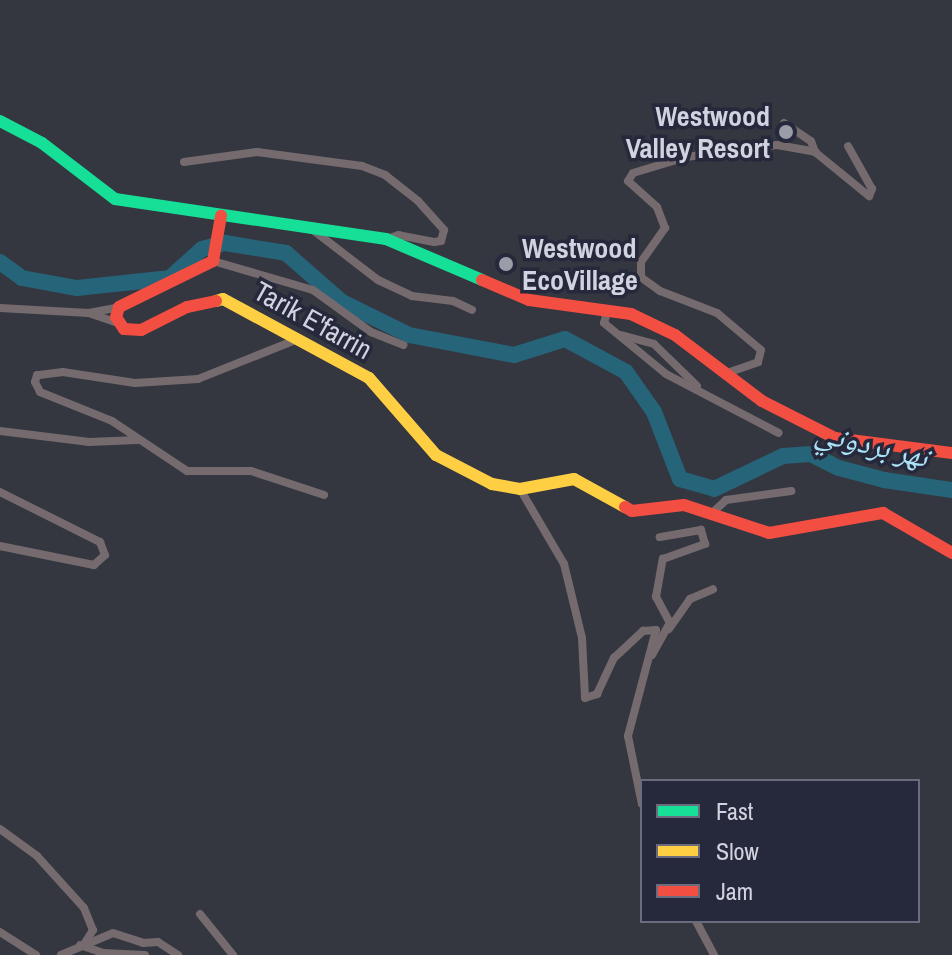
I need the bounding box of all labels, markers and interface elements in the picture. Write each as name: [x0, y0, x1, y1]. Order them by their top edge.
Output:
place label: Westwood Valley Resort: [626, 99, 770, 165]
marker: Westwood Valley Resort: [777, 123, 795, 141]
place label: Westwood EcoVillage: [522, 231, 638, 297]
marker: Westwood EcoVillage: [497, 255, 515, 273]
street label: Tarik E'farrin: [248, 274, 378, 366]
water label: نهر بردوني: [812, 414, 932, 474]
legend: [640, 779, 920, 923]
text: Fast: [716, 795, 753, 827]
text: Slow: [716, 835, 759, 867]
text: Jam: [716, 875, 753, 907]

